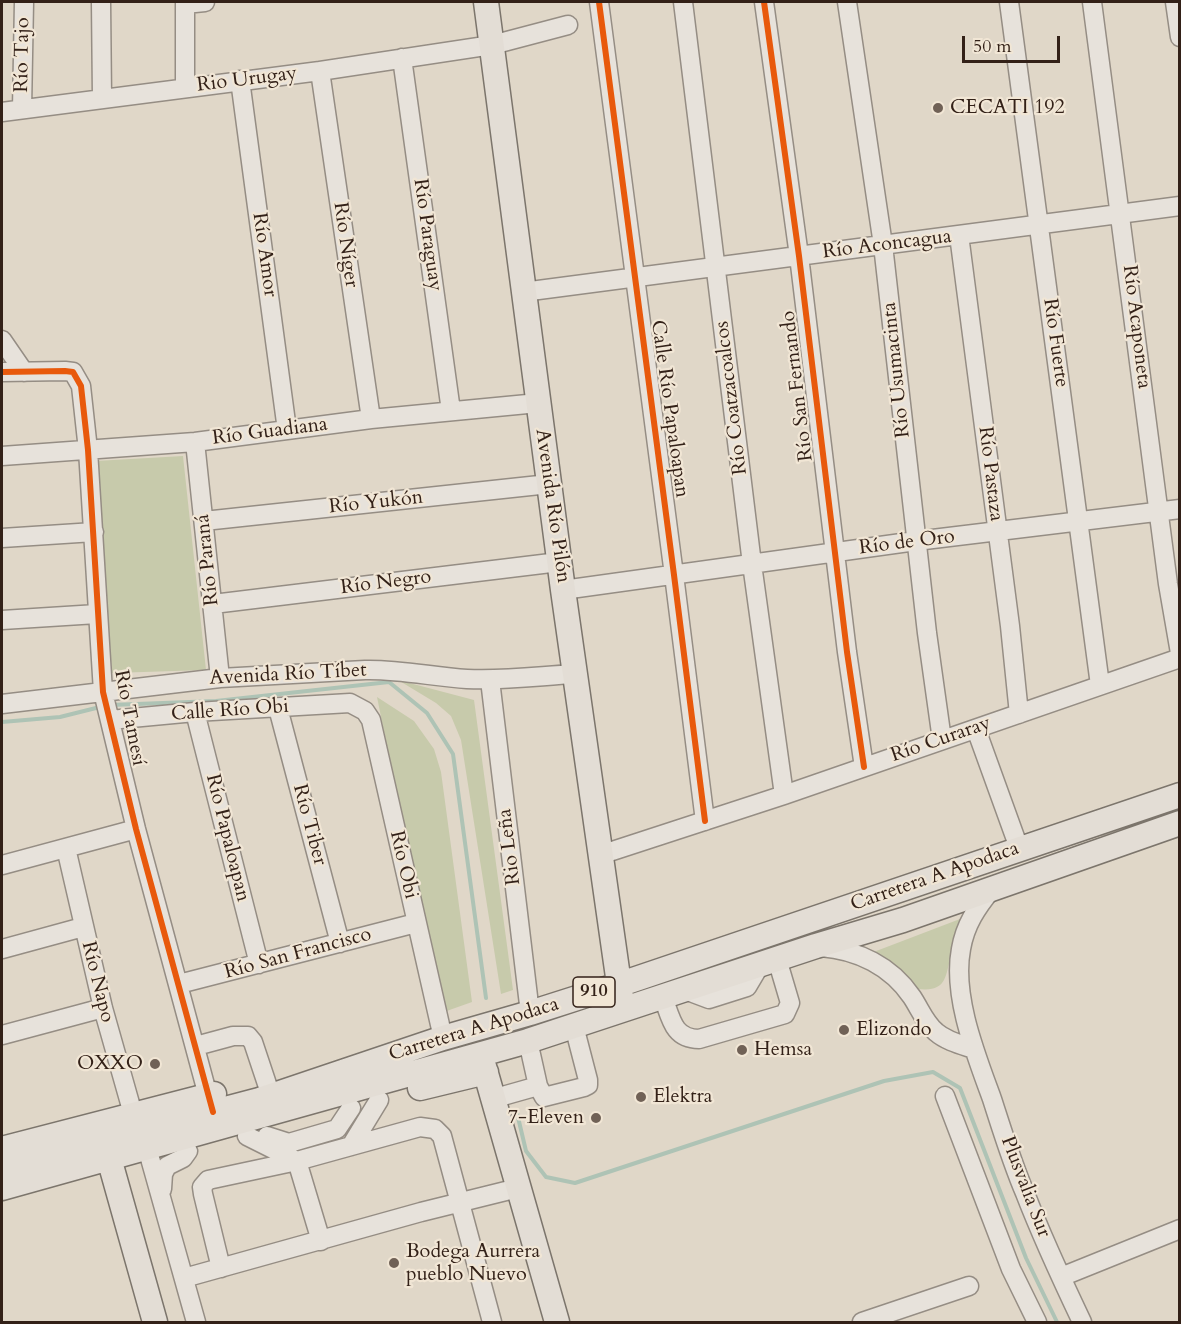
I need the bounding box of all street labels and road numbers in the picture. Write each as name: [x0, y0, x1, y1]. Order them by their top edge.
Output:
street label: Río Tajo: [10, 17, 36, 93]
street label: Rio Urugay: [196, 62, 298, 98]
street label: Río Paraguay: [407, 177, 447, 293]
street label: Río Níger: [327, 201, 363, 289]
street label: Río Amor: [246, 211, 282, 299]
street label: Río Aconcagua: [821, 225, 953, 265]
street label: Río Acaponeta: [1117, 264, 1155, 390]
street label: Río Fuerte: [1037, 297, 1073, 389]
street label: Río Usumacinta: [878, 301, 916, 439]
street label: Río San Fernando: [777, 309, 819, 463]
street label: Calle Río Papaloapan: [645, 319, 693, 499]
street label: Río Coatzacoalcos: [711, 320, 753, 476]
street label: Río Guadiana: [211, 413, 329, 451]
street label: Río Pastaza: [972, 425, 1008, 523]
street label: Avenida Río Pilón: [529, 427, 575, 585]
street label: Río Yukón: [328, 486, 424, 520]
street label: Río Paraná: [191, 513, 225, 607]
street label: Río de Oro: [858, 525, 956, 561]
street label: Río Negro: [339, 566, 433, 600]
street label: Avenida Río Tíbet: [209, 659, 367, 691]
street label: Río Tamesí: [108, 668, 150, 768]
street label: Calle Río Obi: [170, 695, 290, 727]
street label: Río Curaray: [888, 712, 994, 768]
street label: Río Papaloapan: [200, 772, 254, 904]
street label: Río Tiber: [287, 782, 331, 868]
street label: Rio Leña: [493, 807, 527, 887]
street label: Río Obi: [384, 829, 422, 901]
street label: Carretera A Apodaca: [848, 837, 1022, 917]
street label: Río San Francisco: [222, 923, 374, 985]
street label: Río Napo: [75, 939, 119, 1025]
road number: 910: [573, 977, 615, 1007]
street label: Carretera A Apodaca: [386, 993, 562, 1067]
street label: Plusvalia Sur: [995, 1133, 1055, 1241]

